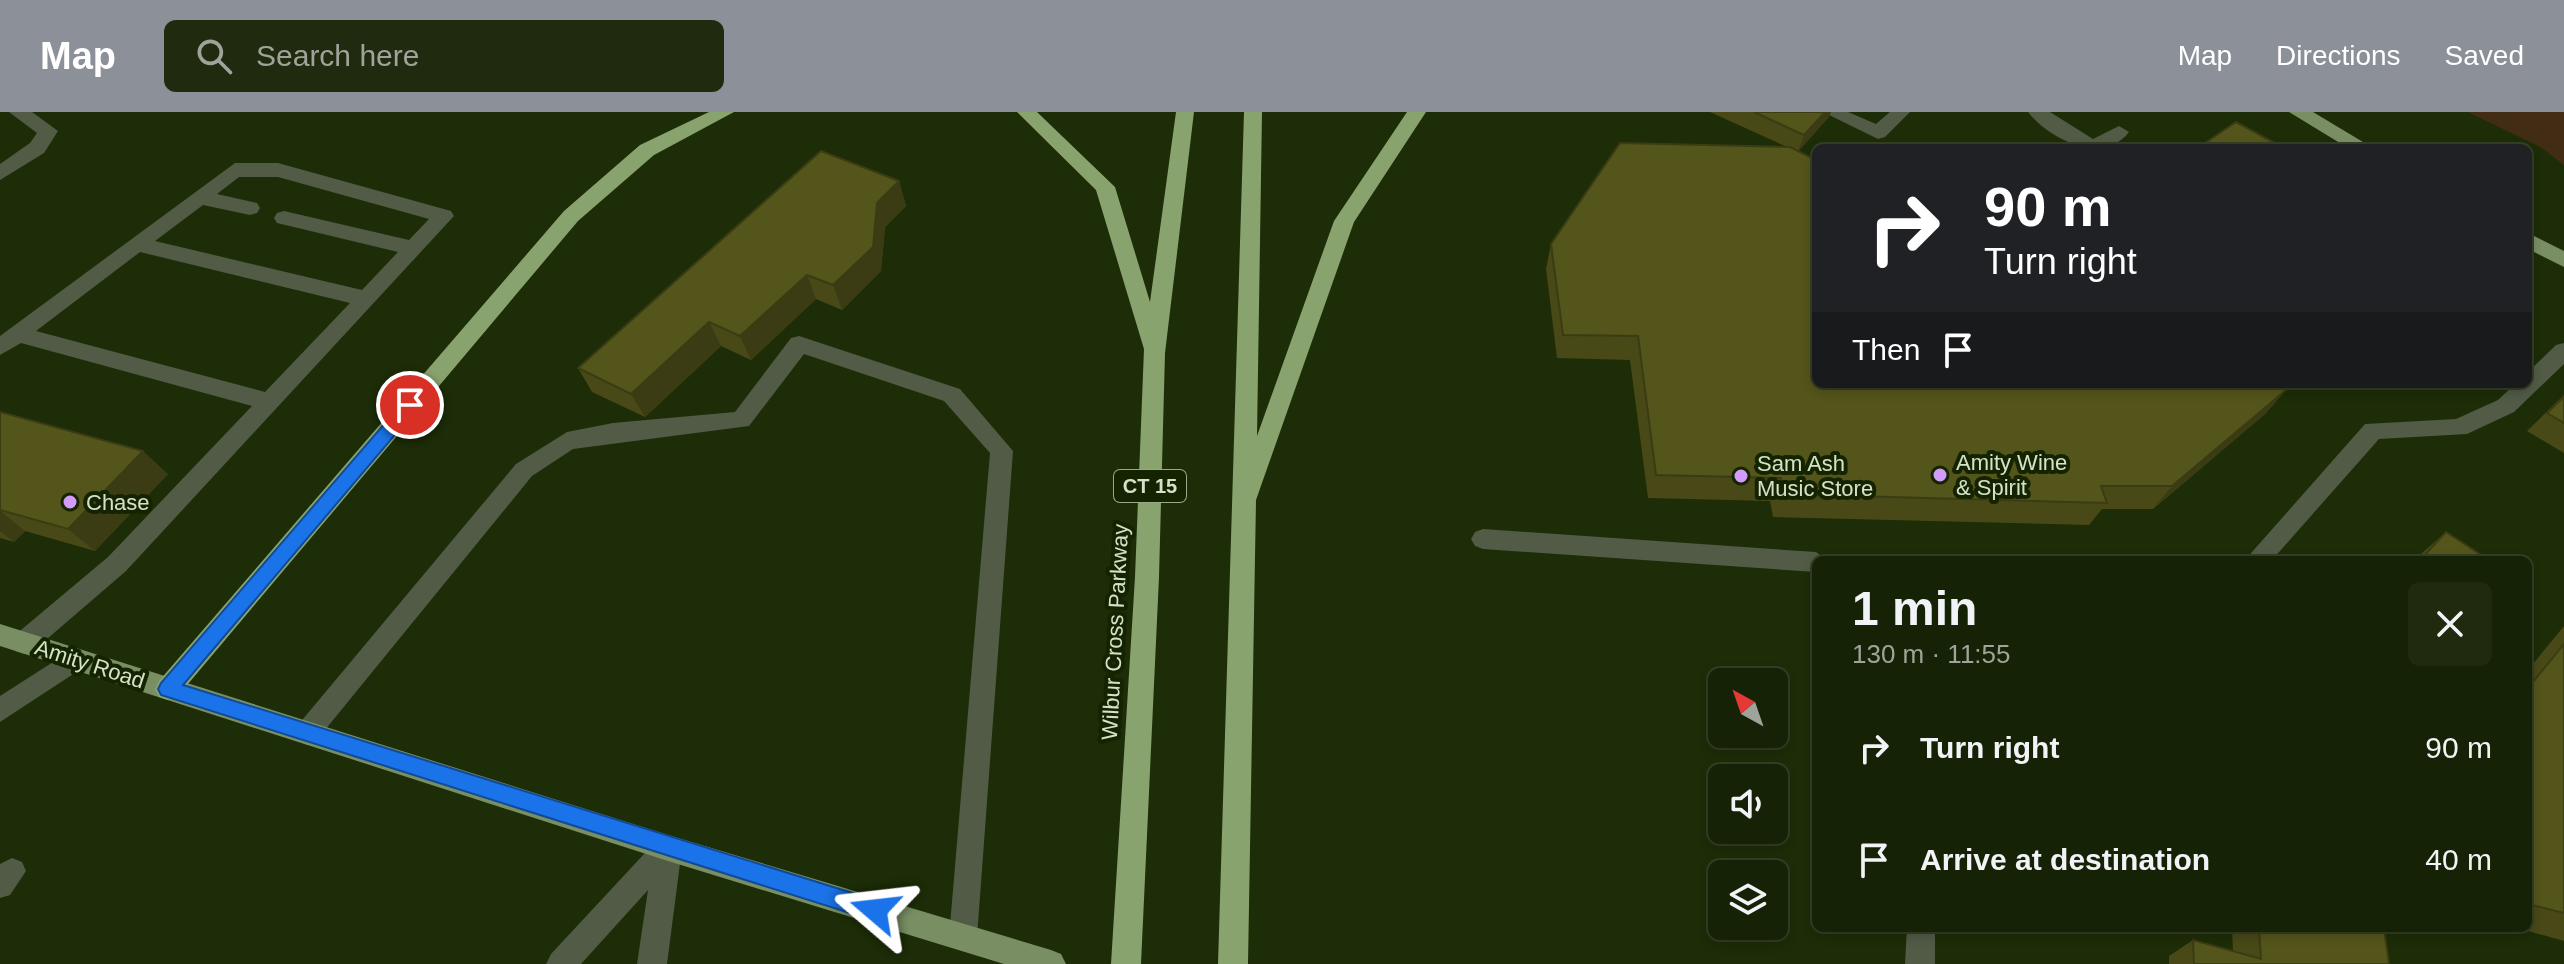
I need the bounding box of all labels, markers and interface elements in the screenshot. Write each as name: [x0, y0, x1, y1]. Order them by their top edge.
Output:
search box: [164, 20, 724, 92]
icon: search: [192, 34, 236, 78]
text: Map: [40, 35, 116, 77]
text: Search here: [256, 39, 419, 72]
text: Map: [2178, 40, 2232, 71]
text: Directions: [2276, 40, 2401, 71]
text: Saved: [2445, 40, 2524, 71]
text: 90 m: [1984, 175, 2112, 238]
icon: right: [1852, 176, 1956, 280]
text: Turn right: [1984, 241, 2137, 282]
icon: arrive: [1936, 328, 1980, 372]
text: Then: [1852, 333, 1920, 366]
pin: [376, 371, 444, 439]
icon: arrive: [388, 383, 432, 427]
place label: Amity Wine & Spirit: [1956, 450, 2067, 500]
place label: Sam Ash Music Store: [1757, 451, 1873, 501]
marker: Amity Wine & Spirit: [1931, 466, 1949, 484]
marker: Sam Ash Music Store: [1732, 467, 1750, 485]
road number: CT 15: [1114, 470, 1186, 502]
place label: Chase: [86, 490, 150, 515]
marker: Chase: [61, 493, 79, 511]
street label: Wilbur Cross Parkway: [1097, 523, 1133, 741]
text: 1 min: [1852, 582, 1977, 635]
button: close: [2408, 582, 2492, 666]
street label: Amity Road: [32, 635, 148, 693]
text: 130 m · 11:55: [1852, 639, 2011, 669]
north arrow: [1708, 668, 1788, 748]
map controls: [1708, 668, 1788, 940]
icon: right: [1852, 726, 1896, 770]
text: Turn right: [1920, 731, 2059, 764]
text: 90 m: [2425, 731, 2492, 764]
button: sound: [1708, 764, 1788, 844]
icon: arrive: [1852, 838, 1896, 882]
text: Arrive at destination: [1920, 843, 2210, 876]
text: 40 m: [2425, 843, 2492, 876]
button: layers: [1708, 860, 1788, 940]
position arrow: [833, 868, 917, 952]

